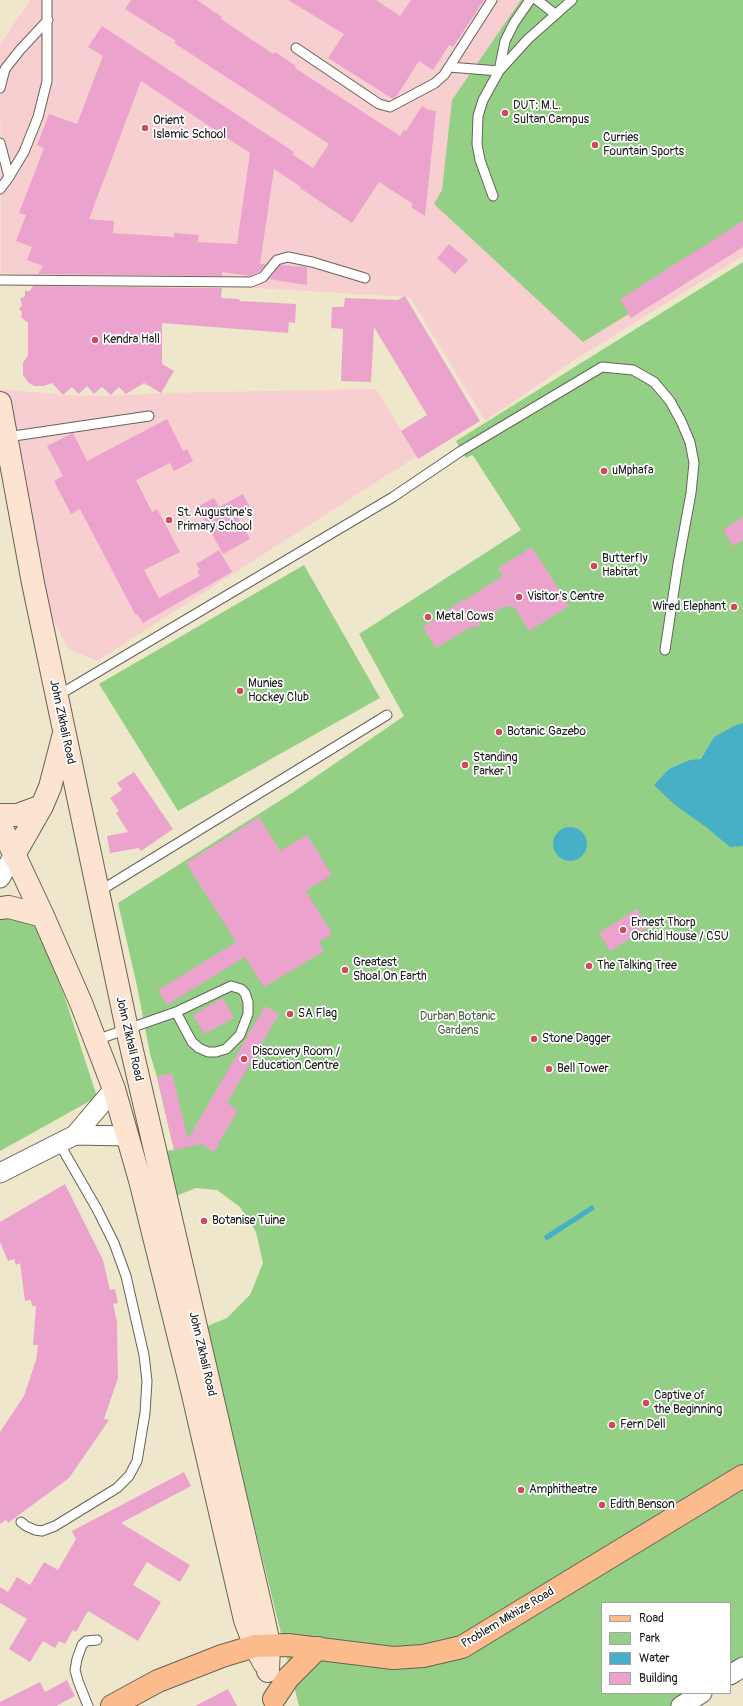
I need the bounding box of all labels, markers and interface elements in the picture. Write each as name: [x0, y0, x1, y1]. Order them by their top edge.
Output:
place label: DUT: M.L. Sultan Campus: [513, 99, 589, 127]
marker: DUT: M.L. Sultan Campus: [500, 108, 510, 118]
place label: Orient Islamic School: [153, 114, 226, 142]
marker: Orient Islamic School: [140, 123, 150, 133]
place label: Curries Fountain Sports: [603, 131, 684, 159]
marker: Curries Fountain Sports: [590, 140, 600, 150]
place label: Kendra Hall: [103, 333, 160, 347]
marker: Kendra Hall: [90, 335, 100, 345]
place label: uMphafa: [612, 464, 654, 478]
marker: uMphafa: [599, 466, 609, 476]
place label: St. Augustine's Primary School: [177, 506, 252, 534]
marker: St. Augustine's Primary School: [164, 515, 174, 525]
place label: Butterfly Habitat: [602, 552, 648, 580]
marker: Butterfly Habitat: [589, 561, 599, 571]
place label: Visitor's Centre: [527, 590, 604, 604]
marker: Visitor's Centre: [514, 592, 524, 602]
place label: Wired Elephant: [652, 600, 726, 614]
marker: Wired Elephant: [729, 602, 739, 612]
place label: Metal Cows: [436, 610, 494, 624]
marker: Metal Cows: [423, 612, 433, 622]
place label: Munies Hockey Club: [248, 677, 309, 705]
street label: John Zikhali Road: [46, 678, 78, 766]
marker: Munies Hockey Club: [235, 686, 245, 696]
place label: Botanic Gazebo: [507, 725, 586, 739]
marker: Botanic Gazebo: [494, 727, 504, 737]
place label: Standing Parker 1: [473, 751, 518, 779]
marker: Standing Parker 1: [460, 760, 470, 770]
place label: Ernest Thorp Orchid House / CSU: [631, 916, 729, 944]
marker: Ernest Thorp Orchid House / CSU: [618, 925, 628, 935]
place label: Greatest Shoal On Earth: [353, 956, 427, 984]
place label: The Talking Tree: [597, 959, 677, 973]
marker: The Talking Tree: [584, 961, 594, 971]
marker: Greatest Shoal On Earth: [340, 965, 350, 975]
street label: John Zikhali Road: [112, 995, 146, 1083]
place label: SA Flag: [298, 1007, 337, 1021]
marker: SA Flag: [285, 1009, 295, 1019]
park label: Durban Botanic Gardens: [420, 1010, 496, 1038]
place label: Stone Dagger: [542, 1032, 611, 1046]
marker: Stone Dagger: [529, 1034, 539, 1044]
place label: Discovery Room / Education Centre: [252, 1045, 340, 1073]
marker: Discovery Room / Education Centre: [239, 1054, 249, 1064]
place label: Bell Tower: [557, 1062, 609, 1076]
marker: Bell Tower: [544, 1064, 554, 1074]
place label: Botanise Tuine: [212, 1214, 285, 1228]
marker: Botanise Tuine: [199, 1216, 209, 1226]
street label: John Zikhali Road: [185, 1310, 219, 1398]
place label: Captive of the Beginning: [654, 1389, 722, 1417]
marker: Captive of the Beginning: [641, 1398, 651, 1408]
place label: Fern Dell: [620, 1418, 666, 1432]
marker: Fern Dell: [607, 1420, 617, 1430]
place label: Amphitheatre: [529, 1483, 597, 1497]
marker: Amphitheatre: [516, 1485, 526, 1495]
place label: Edith Benson: [610, 1498, 675, 1512]
marker: Edith Benson: [597, 1500, 607, 1510]
street label: Problem Mkhize Road: [459, 1585, 557, 1651]
legend: [601, 1602, 731, 1694]
text: Road: [639, 1611, 664, 1626]
text: Park: [639, 1631, 660, 1646]
text: Water: [639, 1651, 670, 1666]
text: Building: [639, 1671, 678, 1686]

